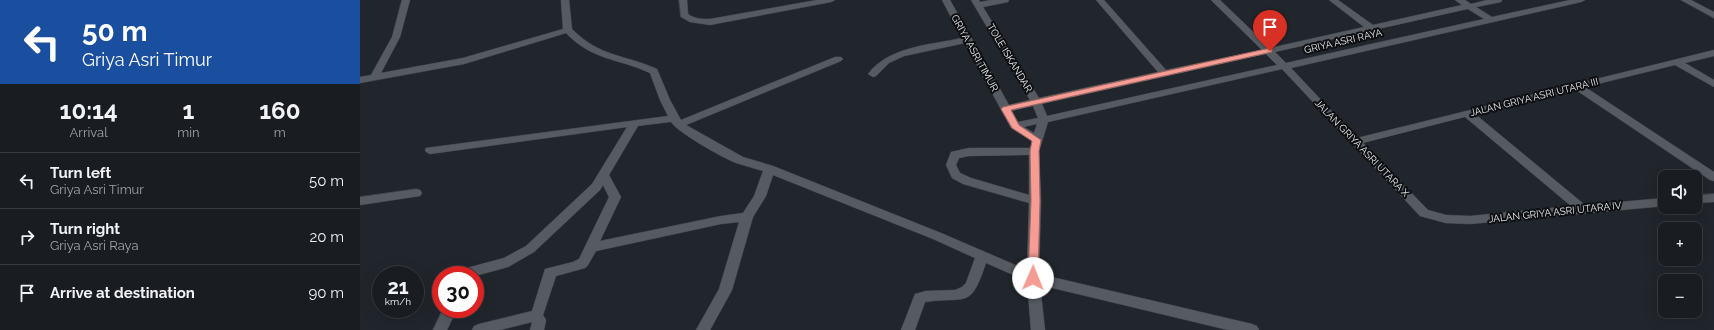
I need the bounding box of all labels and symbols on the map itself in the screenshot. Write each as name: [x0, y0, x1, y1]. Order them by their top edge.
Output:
pin: [1253, 10, 1287, 51]
street label: GRIYA ASRI TIMUR: [949, 13, 1001, 94]
street label: TOLE ISKANDAR: [985, 22, 1035, 94]
street label: GRIYA ASRI RAYA: [1303, 27, 1383, 55]
street label: JALAN GRIYA ASRI UTARA III: [1469, 76, 1599, 118]
street label: JALAN GRIYA ASRI UTARA X: [1313, 97, 1412, 199]
street label: JALAN GRIYA ASRI UTARA IV: [1488, 200, 1622, 224]
position arrow: [1012, 257, 1054, 299]
speed limit sign: 30: [432, 266, 484, 318]

